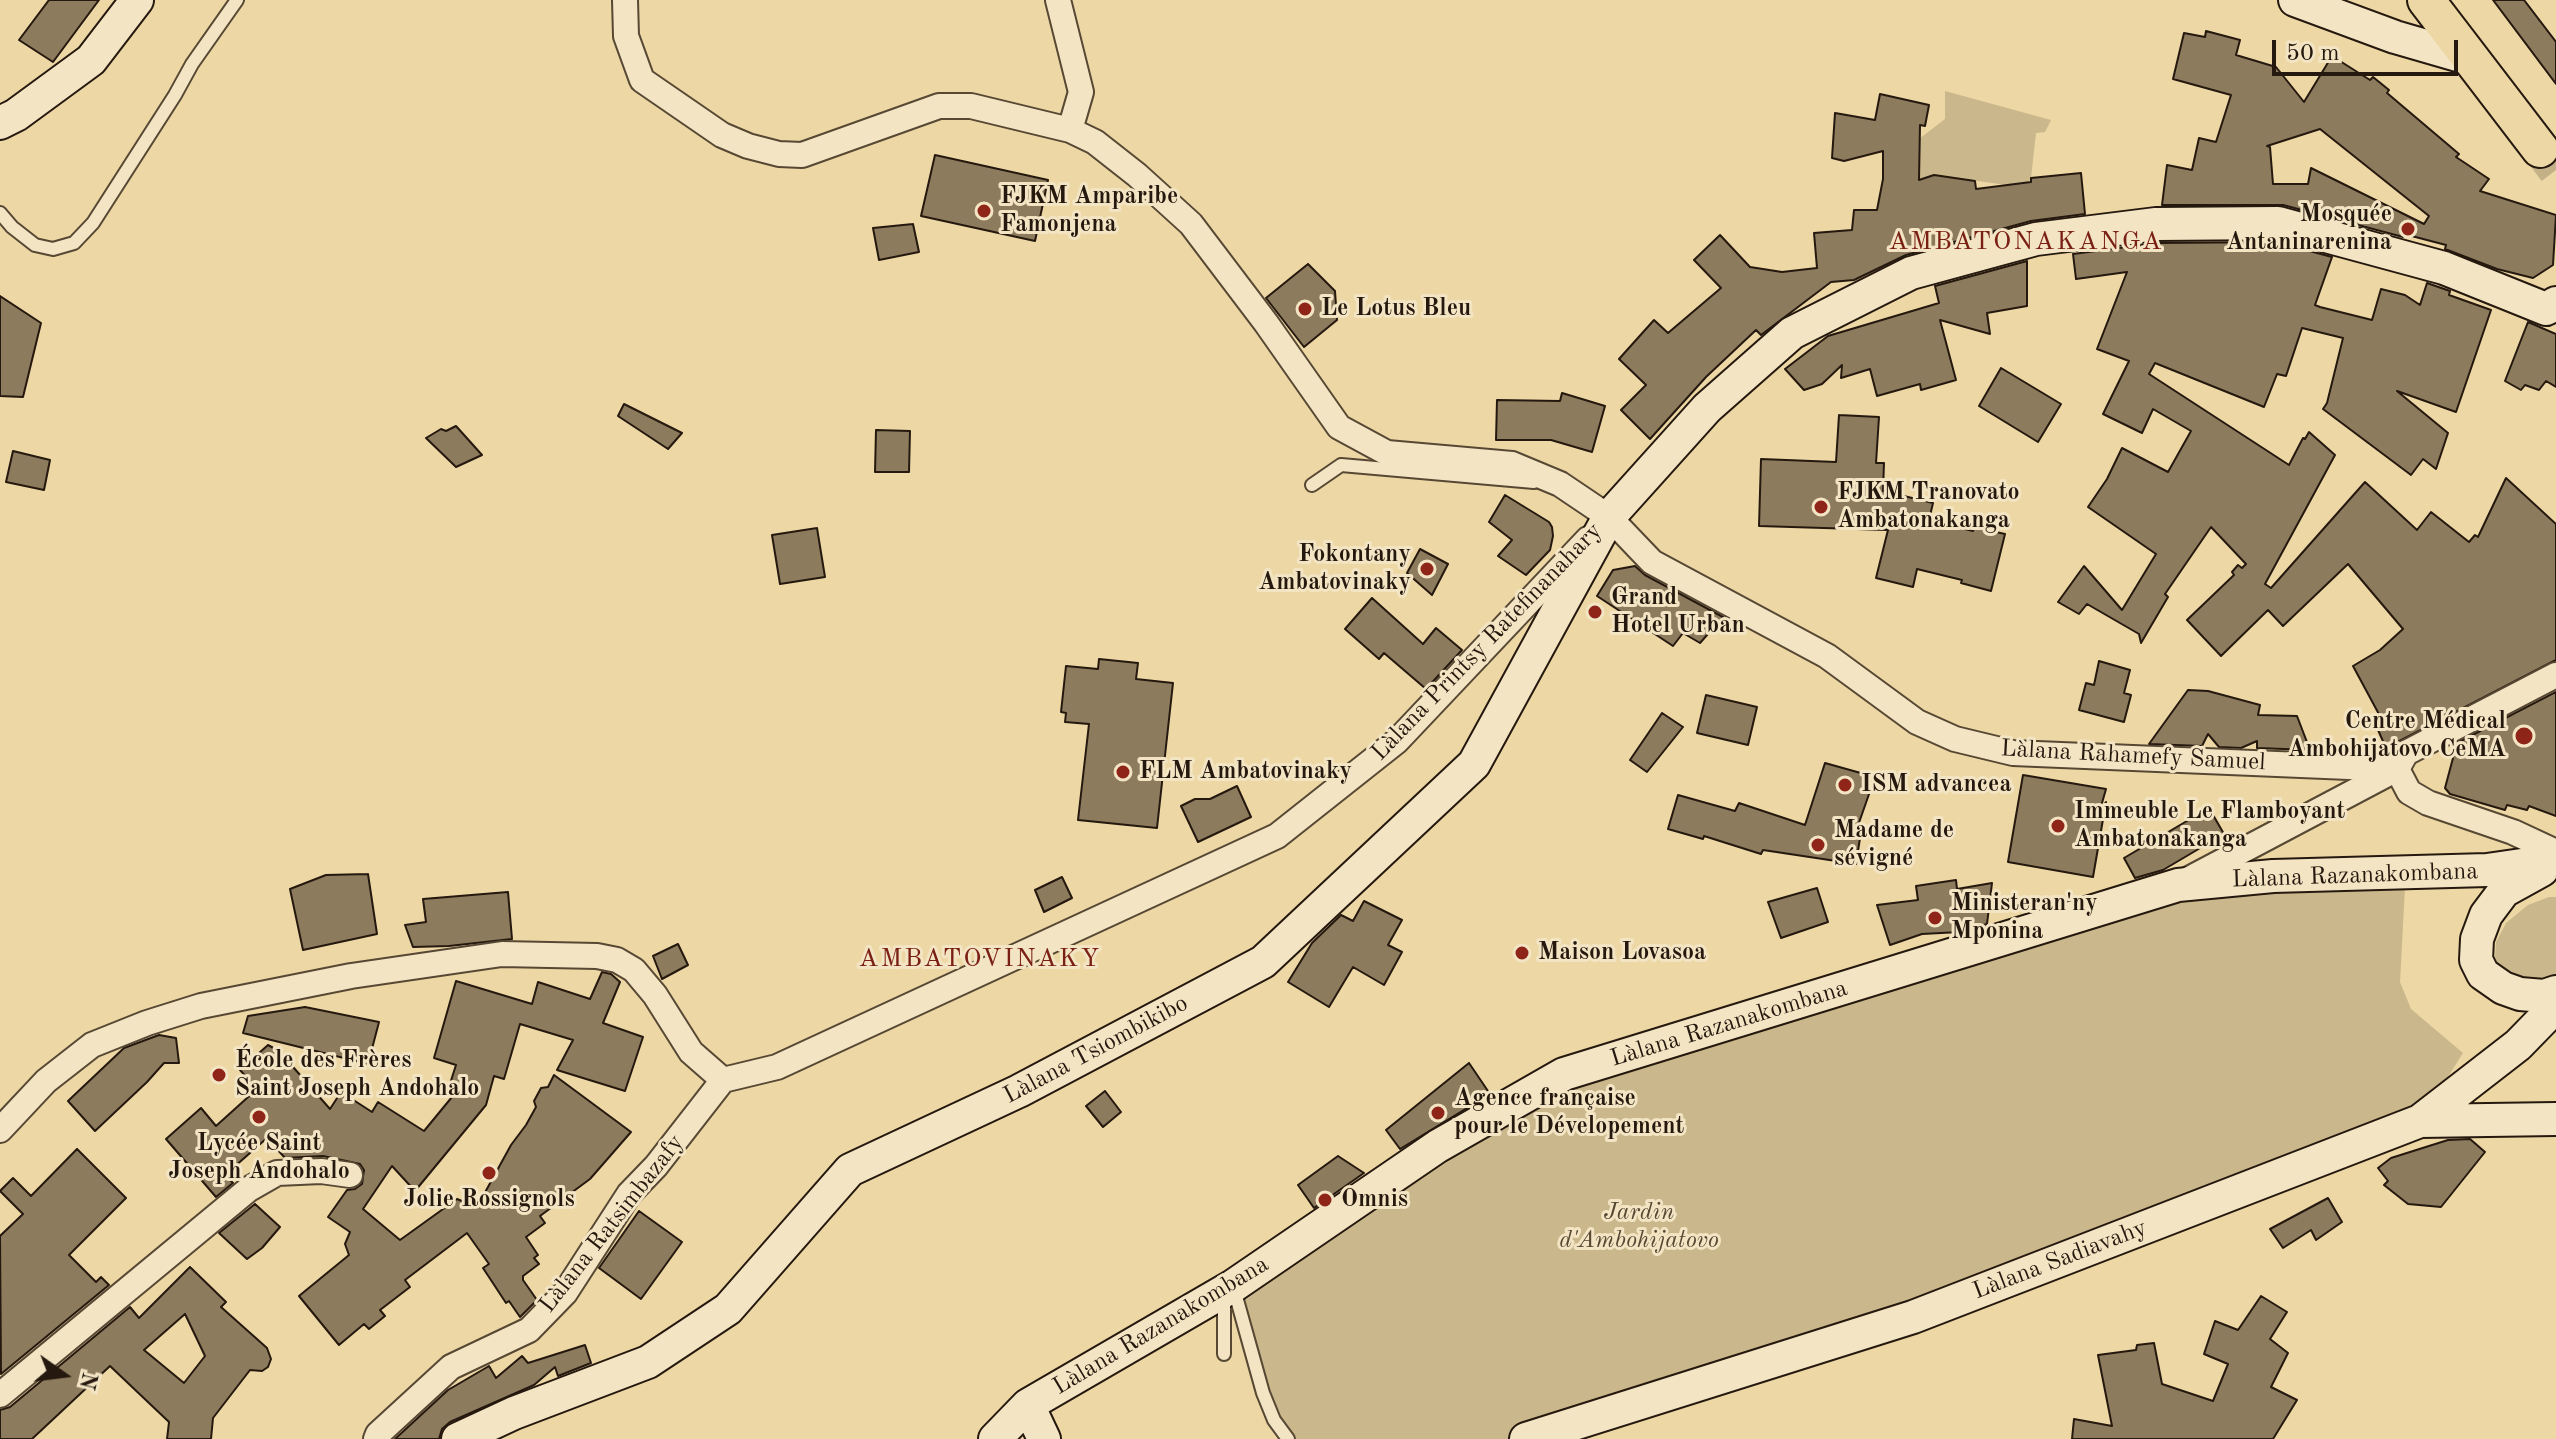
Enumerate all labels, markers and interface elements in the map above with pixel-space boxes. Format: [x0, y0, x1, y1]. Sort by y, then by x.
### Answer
scale bar [2276, 24, 2462, 74]
text: 50 m [2286, 42, 2340, 66]
place label: FJKM Amparibe Famonjena [1000, 183, 1178, 239]
place label: Mosquée Antaninarenina [2226, 201, 2392, 257]
marker: FJKM Amparibe Famonjena [975, 202, 993, 220]
marker: Mosquée Antaninarenina [2399, 220, 2417, 238]
district label: AMBATONAKANGA [1888, 226, 2164, 258]
place label: Le Lotus Bleu [1321, 295, 1471, 323]
marker: Le Lotus Bleu [1296, 300, 1314, 318]
place label: FJKM Tranovato Ambatonakanga [1837, 479, 2020, 535]
marker: FJKM Tranovato Ambatonakanga [1812, 498, 1830, 516]
street label: Làlana Printsy Ratefinanahary [1366, 517, 1608, 767]
place label: Fokontany Ambatovinaky [1258, 541, 1411, 597]
marker: Fokontany Ambatovinaky [1418, 560, 1436, 578]
place label: Grand Hotel Urban [1611, 584, 1745, 640]
marker: Grand Hotel Urban [1586, 603, 1604, 621]
place label: Centre Médical Ambohijatovo CeMA [2287, 708, 2506, 764]
marker: Centre Médical Ambohijatovo CeMA [2513, 725, 2535, 747]
street label: Làlana Rahamefy Samuel [2000, 735, 2266, 777]
place label: FLM Ambatovinaky [1139, 758, 1352, 786]
marker: FLM Ambatovinaky [1114, 763, 1132, 781]
place label: ISM advancea [1861, 771, 2012, 799]
marker: ISM advancea [1836, 776, 1854, 794]
place label: Immeuble Le Flamboyant Ambatonakanga [2074, 798, 2345, 854]
place label: Madame de sévigné [1834, 817, 1954, 873]
marker: Immeuble Le Flamboyant Ambatonakanga [2049, 817, 2067, 835]
marker: Madame de sévigné [1809, 836, 1827, 854]
street label: Làlana Razanakombana [2231, 857, 2479, 895]
place label: Ministeran'ny Mponina [1951, 890, 2098, 946]
marker: Ministeran'ny Mponina [1926, 909, 1944, 927]
place label: Maison Lovasoa [1538, 939, 1706, 967]
district label: AMBATOVINAKY [859, 943, 1101, 975]
marker: Maison Lovasoa [1513, 944, 1531, 962]
street label: Làlana Razanakombana [1607, 974, 1851, 1074]
street label: Làlana Tsiombikibo [999, 989, 1193, 1111]
place label: École des Frères Saint Joseph Andohalo [235, 1047, 479, 1103]
marker: École des Frères Saint Joseph Andohalo [210, 1066, 228, 1084]
place label: Agence française pour le Dévelopement [1454, 1085, 1684, 1141]
marker: Agence française pour le Dévelopement [1429, 1104, 1447, 1122]
marker: Lycée Saint Joseph Andohalo [250, 1108, 268, 1126]
street label: Làlana Ratsimbazafy [533, 1129, 691, 1319]
place label: Lycée Saint Joseph Andohalo [168, 1130, 350, 1186]
marker: Jolie Rossignols [480, 1164, 498, 1182]
place label: Jolie Rossignols [403, 1186, 575, 1214]
place label: Omnis [1341, 1186, 1408, 1214]
marker: Omnis [1316, 1191, 1334, 1209]
park label: Jardin d'Ambohijatovo [1559, 1199, 1719, 1255]
street label: Làlana Sadiavahy [1969, 1214, 2151, 1306]
street label: Làlana Razanakombana [1048, 1250, 1274, 1402]
north arrow [24, 1335, 104, 1415]
text: N [75, 1370, 100, 1392]

